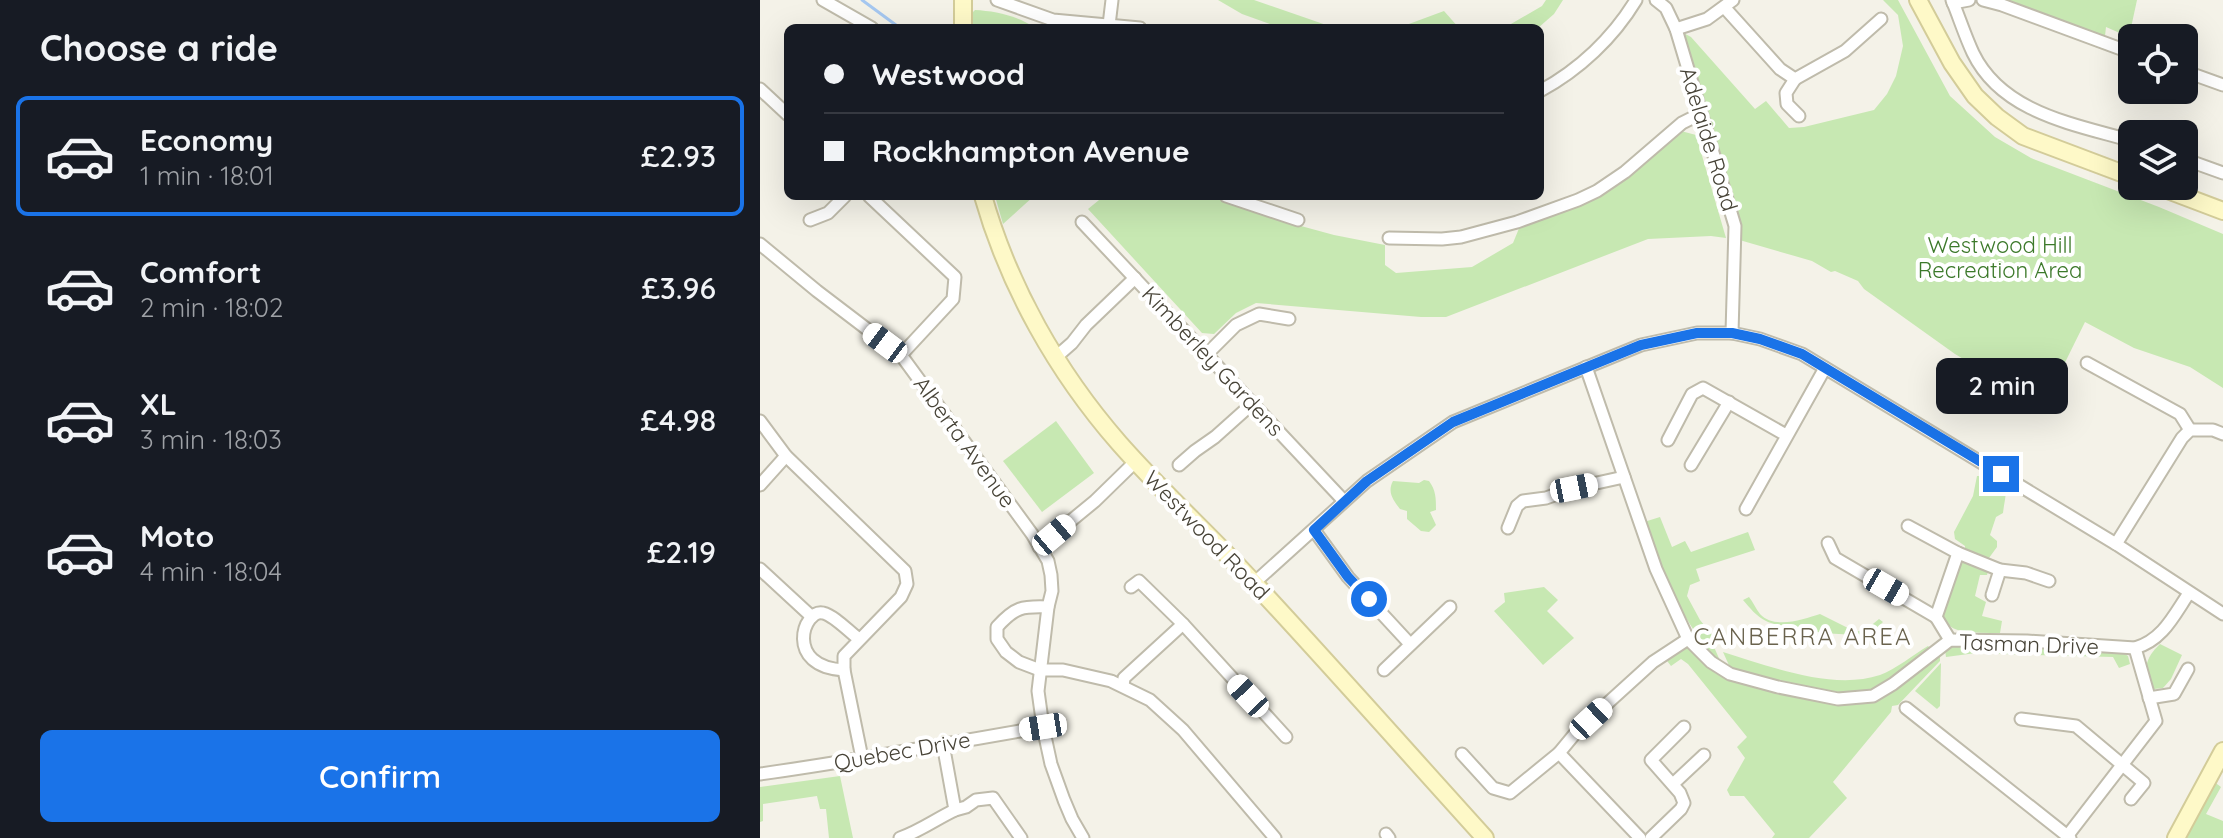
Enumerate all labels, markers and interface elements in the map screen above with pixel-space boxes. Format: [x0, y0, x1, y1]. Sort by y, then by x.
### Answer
map controls [2118, 24, 2198, 200]
button: locate [2118, 24, 2198, 104]
text: Choose a ride [40, 25, 278, 70]
text: Westwood [872, 55, 1025, 93]
street label: Adelaide Road [1674, 63, 1744, 215]
icon: car [44, 120, 116, 192]
button: layers [2118, 120, 2198, 200]
text: Economy [140, 121, 273, 159]
text: Rockhampton Avenue [872, 132, 1190, 170]
text: £2.93 [641, 137, 716, 175]
text: 1 min · 18:01 [140, 159, 274, 192]
park label: Westwood Hill Recreation Area [1918, 231, 2082, 284]
icon: car [44, 252, 116, 324]
text: Comfort [140, 253, 261, 291]
text: £3.96 [641, 269, 716, 307]
street label: Kimberley Gardens [1136, 280, 1290, 442]
text: 2 min · 18:02 [140, 291, 283, 324]
car [859, 319, 911, 367]
callout: 2 min [1935, 358, 2067, 414]
text: 2 min [1968, 369, 2036, 402]
street label: Alberta Avenue [908, 371, 1022, 513]
icon: car [44, 384, 116, 456]
text: XL [140, 385, 177, 423]
text: £4.98 [640, 401, 716, 439]
text: 3 min · 18:03 [140, 423, 282, 456]
route end [1983, 456, 2019, 492]
street label: Westwood Road [1138, 464, 1276, 606]
car [1548, 472, 1600, 504]
car [1028, 510, 1080, 560]
icon: car [44, 516, 116, 588]
text: Moto [140, 517, 214, 555]
text: £2.19 [647, 533, 716, 571]
text: 4 min · 18:04 [140, 555, 282, 588]
car [1859, 565, 1913, 609]
route start [1351, 581, 1387, 617]
district label: CANBERRA AREA [1694, 621, 1912, 651]
street label: Tasman Drive [1959, 628, 2099, 660]
car [1223, 670, 1273, 722]
car [1565, 694, 1617, 744]
car [1017, 711, 1069, 743]
street label: Quebec Drive [832, 725, 972, 777]
button: Confirm [40, 730, 720, 822]

